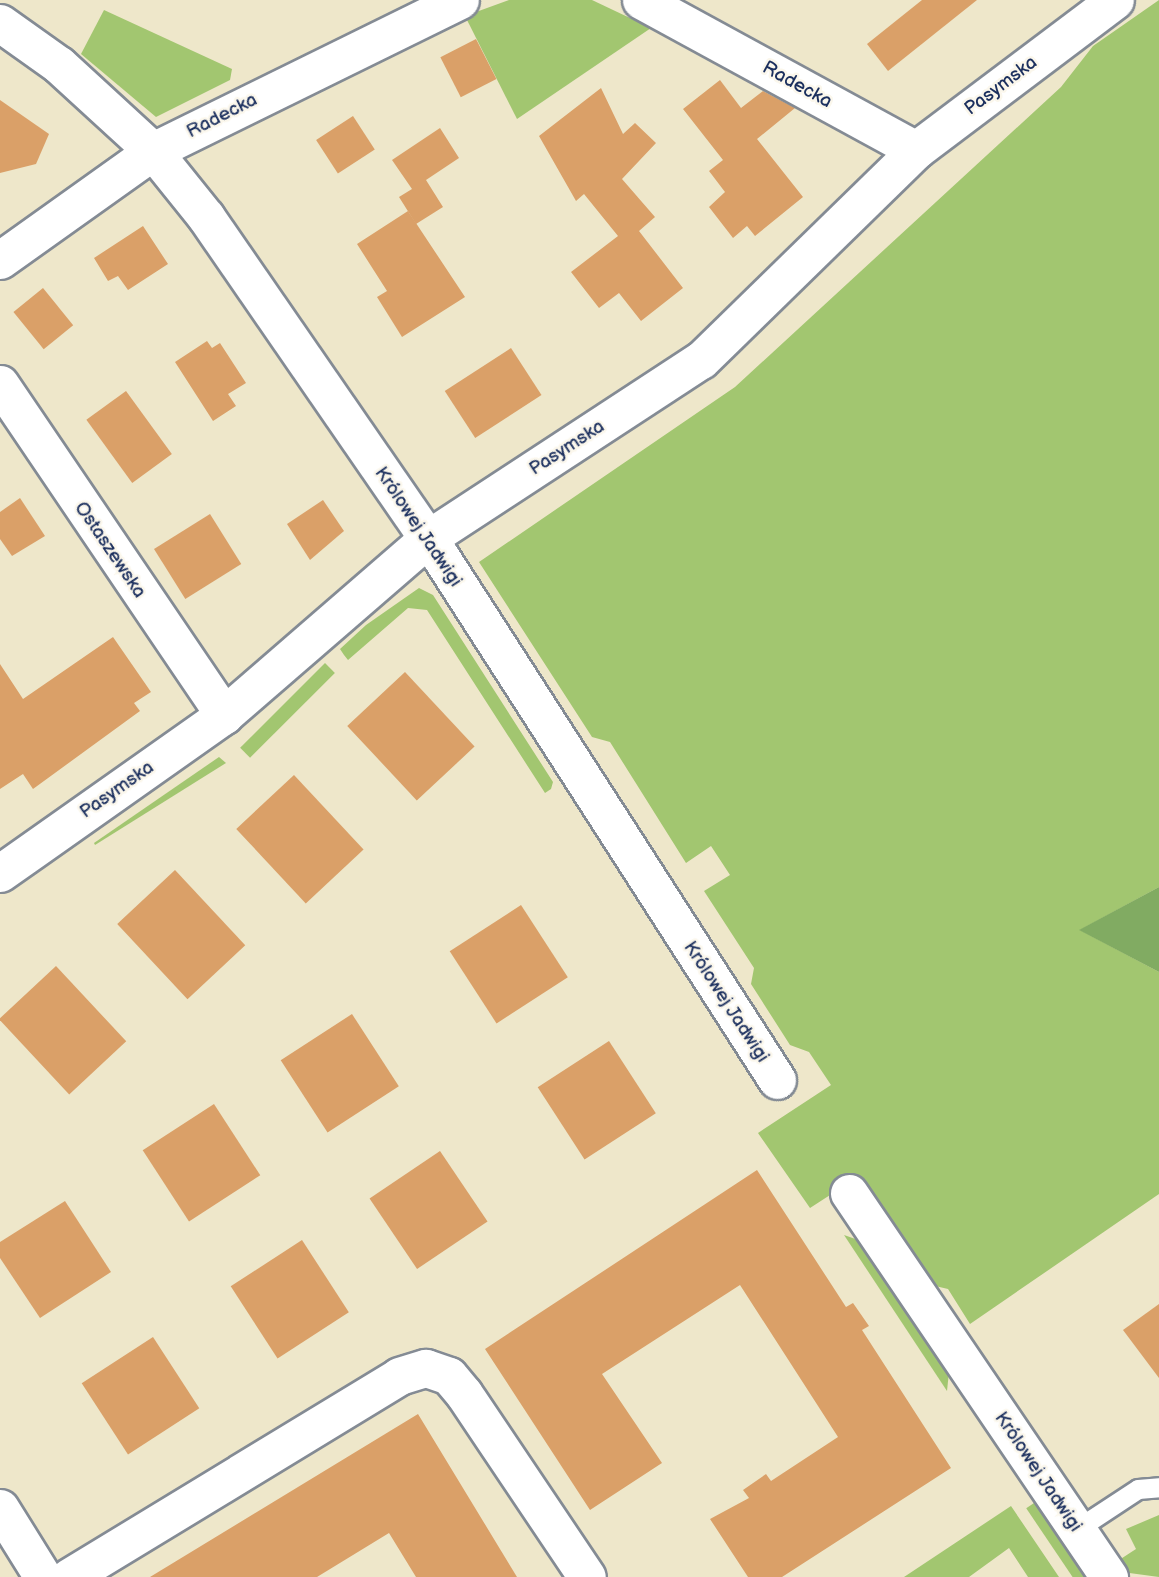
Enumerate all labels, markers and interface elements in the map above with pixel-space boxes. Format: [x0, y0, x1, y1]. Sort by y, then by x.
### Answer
street label: Pasymska [960, 51, 1042, 121]
street label: Radecka [758, 57, 836, 113]
street label: Radecka [183, 89, 261, 143]
street label: Pasymska [525, 415, 609, 481]
street label: Królowej Jadwigi [369, 462, 467, 592]
street label: Ostaszewska [69, 498, 151, 602]
street label: Pasymska [76, 756, 158, 824]
street label: Królowej Jadwigi [678, 937, 774, 1067]
street label: Królowej Jadwigi [989, 1407, 1087, 1537]

